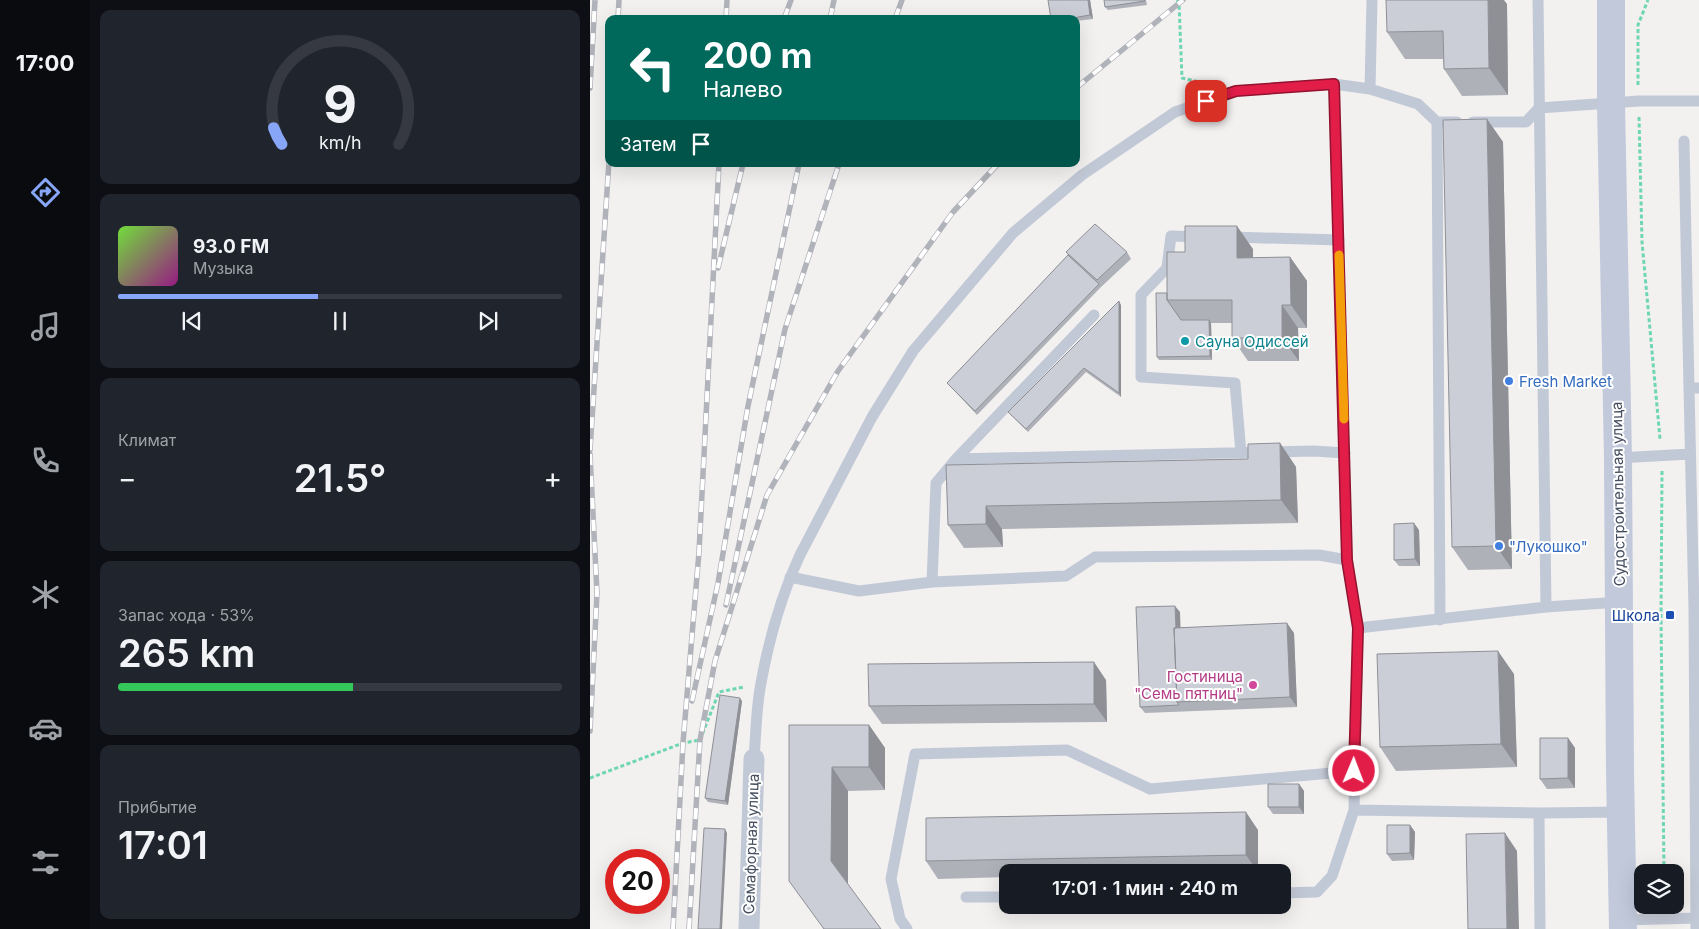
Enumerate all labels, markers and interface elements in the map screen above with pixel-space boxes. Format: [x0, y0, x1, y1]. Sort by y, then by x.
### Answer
text: 200 m [703, 34, 812, 76]
icon: left [620, 35, 685, 100]
text: 17:00 [16, 50, 74, 76]
text: 9 [323, 73, 357, 136]
text: Налево [703, 76, 783, 102]
pin [1185, 80, 1227, 122]
icon: arrive [1192, 87, 1220, 115]
icon: arrive [687, 130, 715, 158]
text: km/h [319, 132, 361, 153]
text: Затем [620, 133, 677, 156]
icon: directions [28, 175, 63, 210]
text: 93.0 FM [193, 235, 269, 258]
text: Музыка [193, 258, 254, 278]
icon: previous [178, 307, 206, 335]
icon: pause [326, 307, 354, 335]
icon: next [474, 307, 502, 335]
icon: music [28, 309, 63, 344]
place label: Сауна Одиссей [1195, 332, 1309, 351]
marker: Сауна Одиссей [1179, 335, 1191, 347]
place label: Fresh Market [1519, 372, 1612, 391]
marker: Fresh Market [1503, 375, 1515, 387]
street label: Судостроительная улица [1607, 401, 1629, 587]
text: Климат [118, 430, 176, 450]
icon: phone [28, 443, 63, 478]
text: 21.5° [294, 455, 386, 501]
text: − [118, 461, 137, 495]
text: + [543, 461, 562, 495]
place label: "Лукошко" [1509, 537, 1588, 556]
marker: "Лукошко" [1493, 540, 1505, 552]
icon: climate [28, 577, 63, 612]
text: Запас хода · 53% [118, 605, 255, 625]
place label: Школа [1612, 606, 1660, 625]
marker: Школа [1664, 609, 1676, 621]
text: 265 km [118, 630, 255, 676]
place label: Гостиница "Семь пятниц" [1134, 667, 1243, 703]
marker: Гостиница "Семь пятниц" [1247, 679, 1259, 691]
icon: car [28, 711, 63, 746]
position arrow [1327, 744, 1379, 796]
street label: Семафорная улица [739, 773, 763, 915]
text: Прибытие [118, 797, 197, 817]
text: 17:01 [118, 822, 208, 868]
icon: filters [28, 845, 63, 880]
speed limit sign: 20 [605, 849, 670, 914]
map controls [1634, 864, 1684, 914]
button: layers [1634, 864, 1684, 914]
text: 17:01 · 1 мин · 240 m [1052, 877, 1238, 900]

